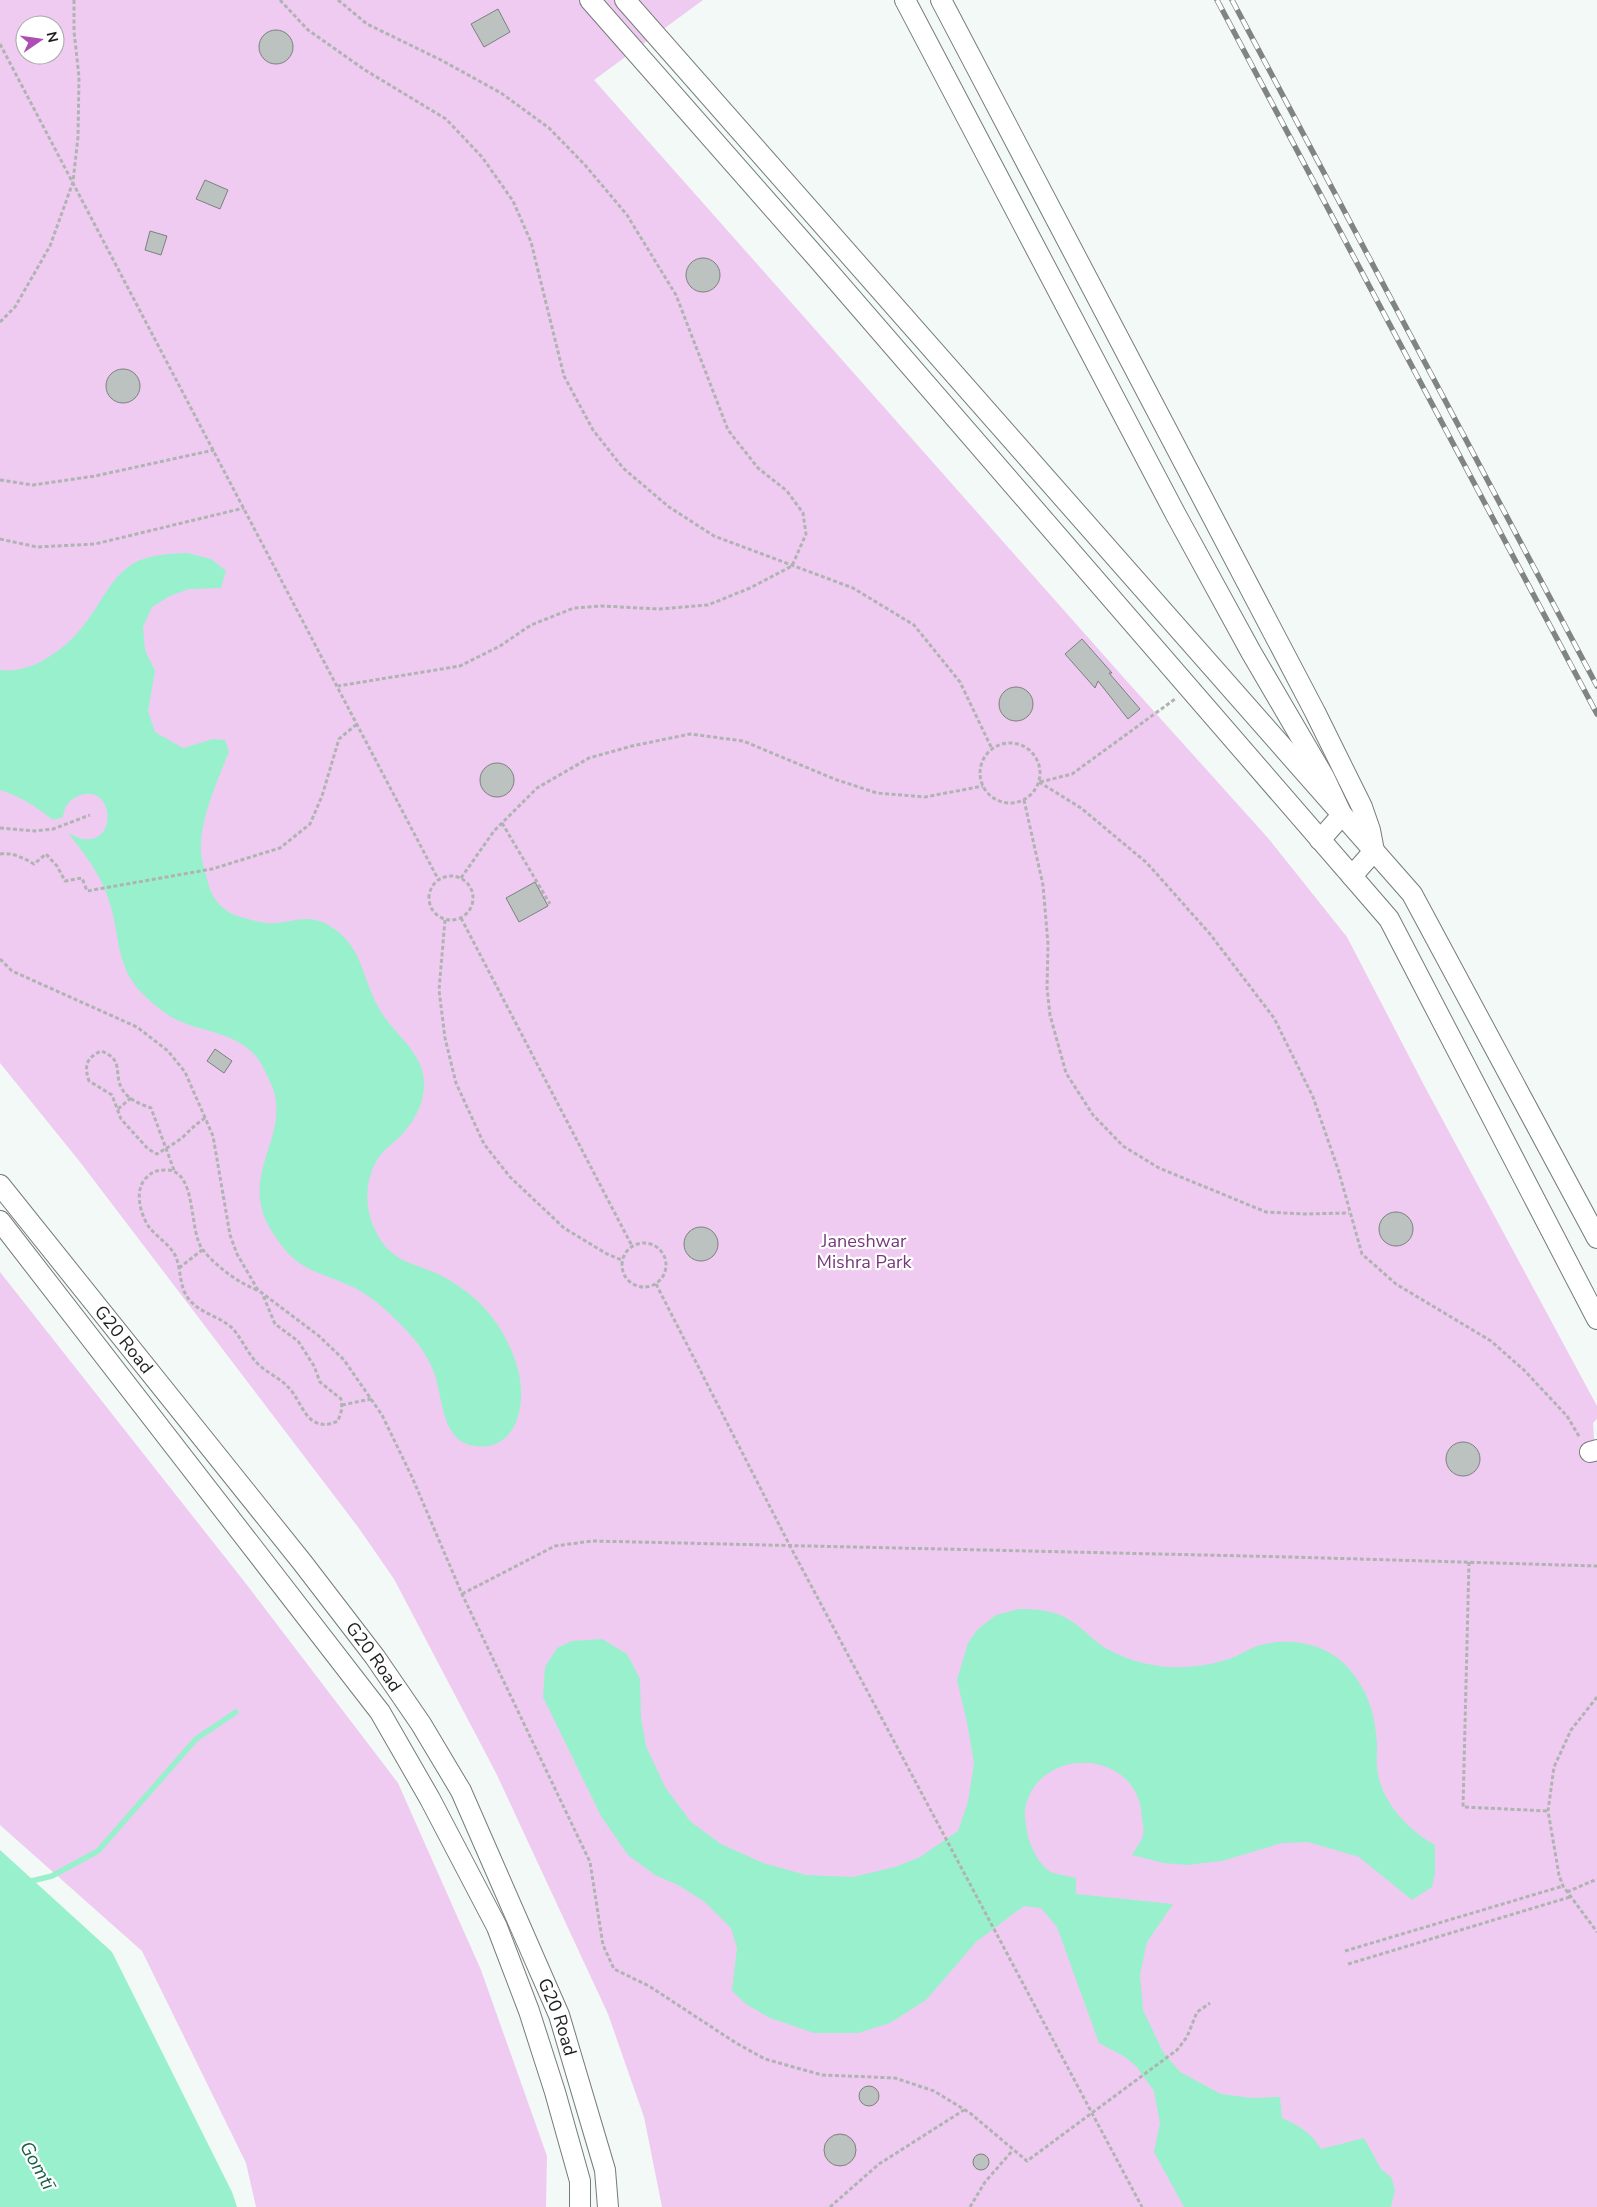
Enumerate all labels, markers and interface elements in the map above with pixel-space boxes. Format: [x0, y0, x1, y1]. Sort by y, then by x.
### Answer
north arrow [15, 15, 65, 65]
text: N [42, 30, 63, 44]
park label: Janeshwar Mishra Park [817, 1229, 912, 1274]
street label: G20 Road [89, 1300, 159, 1379]
street label: G20 Road [340, 1617, 407, 1697]
street label: G20 Road [532, 1974, 582, 2059]
water label: Gomtī [13, 2137, 62, 2197]

